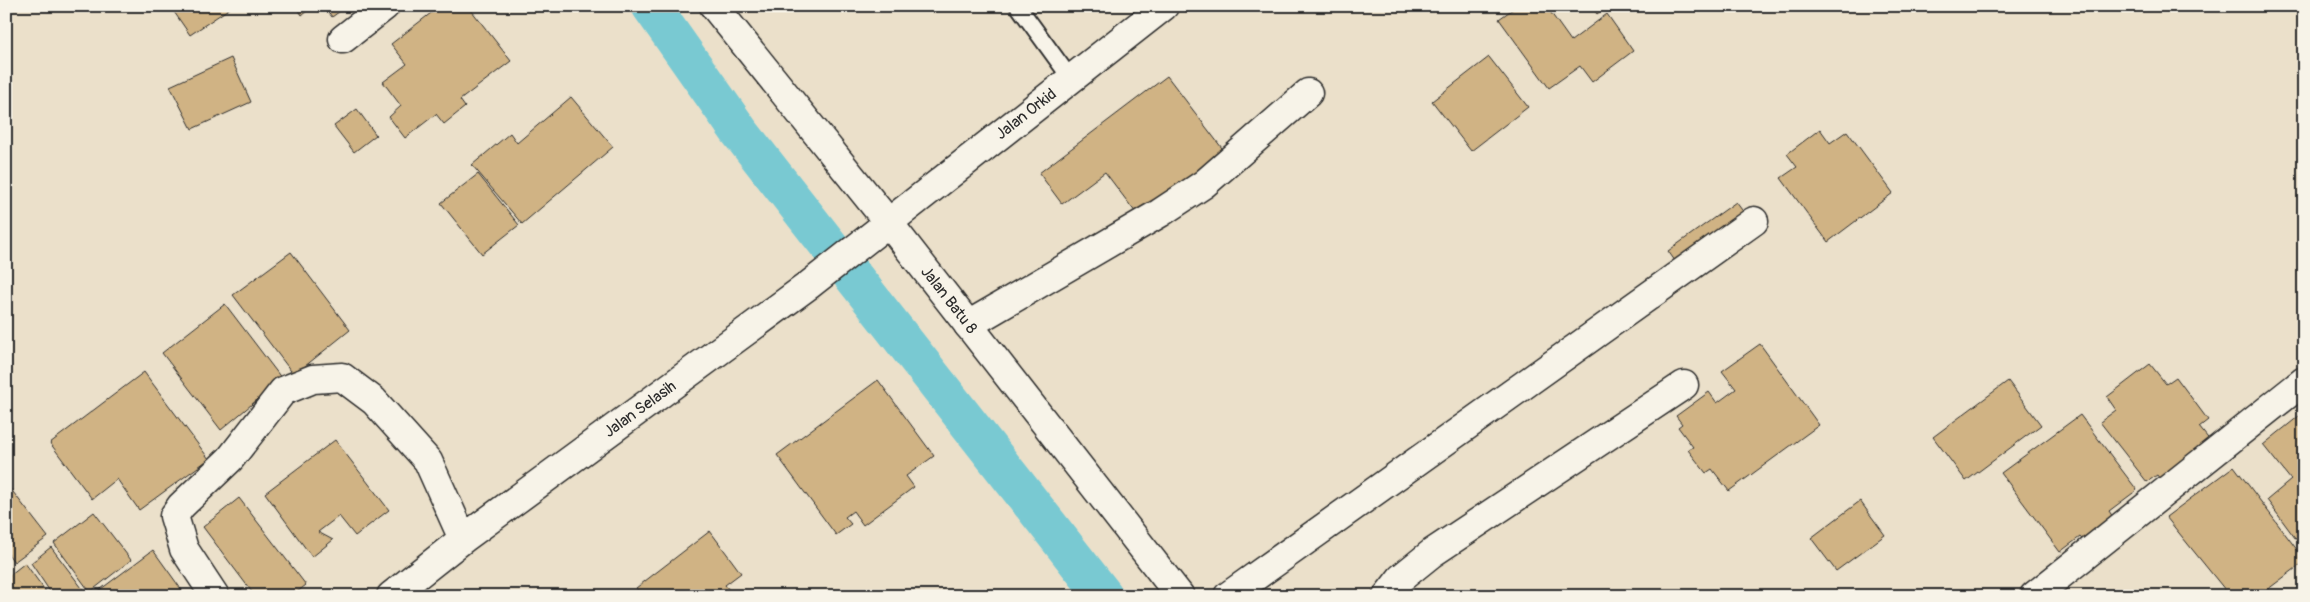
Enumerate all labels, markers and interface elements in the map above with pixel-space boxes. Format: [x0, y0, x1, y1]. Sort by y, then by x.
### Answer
street label: Jalan Orkid [992, 84, 1060, 144]
street label: Jalan Batu 8 [916, 262, 982, 338]
street label: Jalan Selasih [600, 376, 680, 442]

